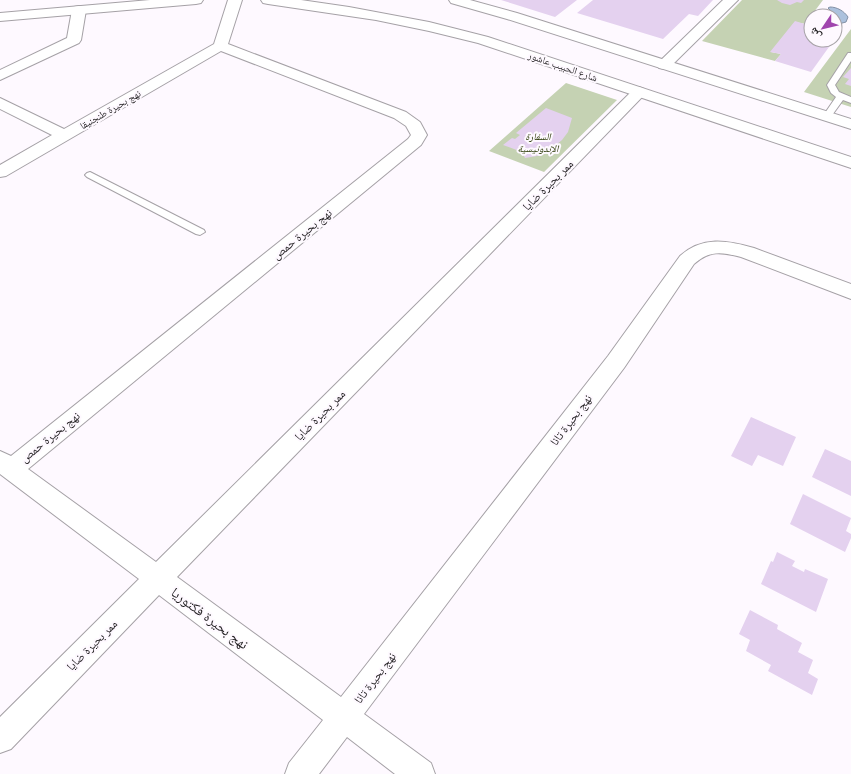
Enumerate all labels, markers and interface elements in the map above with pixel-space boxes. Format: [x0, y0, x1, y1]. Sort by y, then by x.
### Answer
north arrow [803, 8, 843, 48]
text: ش [806, 24, 825, 43]
street label: شارع الحبيب عاشور [526, 48, 600, 85]
street label: نهج بحيرة طنجنيقا [77, 87, 143, 132]
park label: السفارة الإندونيسية [518, 130, 560, 155]
street label: ممر بحيرة ضايا [519, 156, 577, 214]
street label: نهج بحيرة حمص [269, 205, 335, 263]
street label: ممر بحيرة ضايا [291, 386, 349, 444]
street label: نهج بحيرة تانا [546, 391, 595, 449]
street label: نهج بحيرة حمص [17, 408, 83, 466]
street label: نهج بحيرة فكتوريا [167, 583, 252, 654]
street label: ممر بحيرة ضايا [63, 616, 121, 674]
street label: نهج بحيرة تانا [350, 649, 399, 707]

